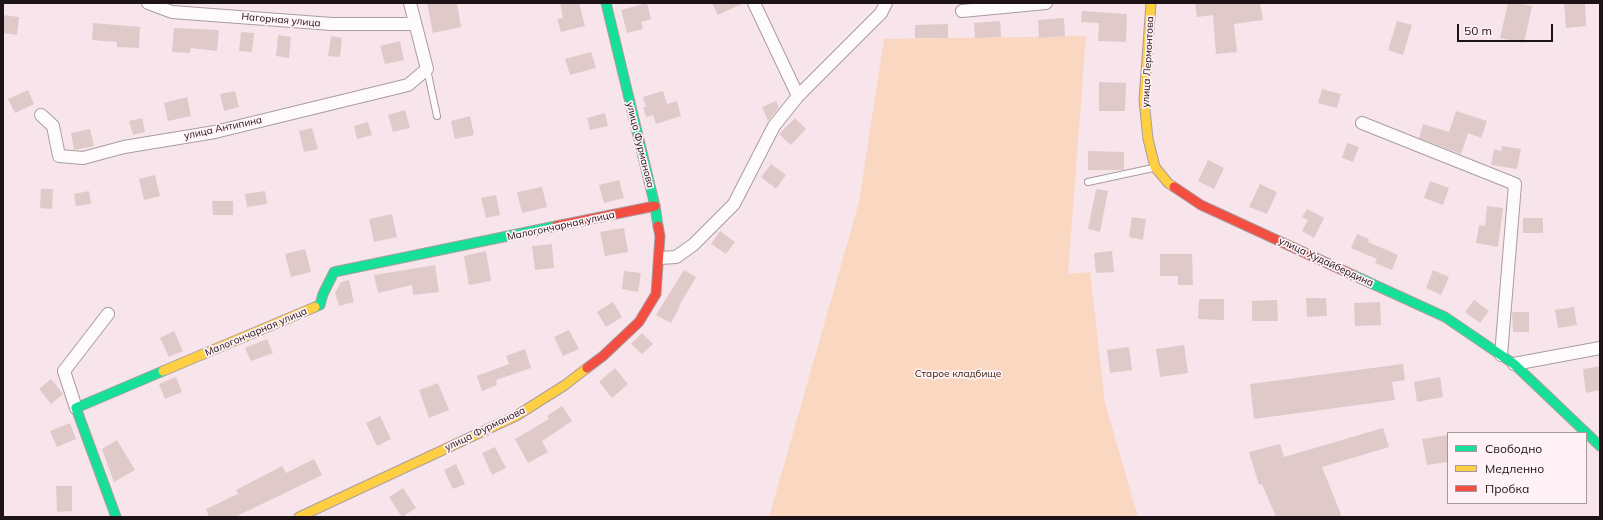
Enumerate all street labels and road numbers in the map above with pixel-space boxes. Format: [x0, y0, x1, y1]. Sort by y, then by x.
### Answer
street label: Нагорная улица [241, 11, 321, 29]
street label: улица Лермонтова [1140, 16, 1156, 108]
street label: улица Фурманова [624, 101, 656, 189]
street label: улица Антипина [183, 114, 263, 142]
street label: Малогончарная улица [506, 209, 616, 243]
street label: улица Худайбердина [1277, 235, 1375, 289]
street label: Малогончарная улица [203, 305, 309, 359]
street label: улица Фурманова [443, 404, 527, 454]

